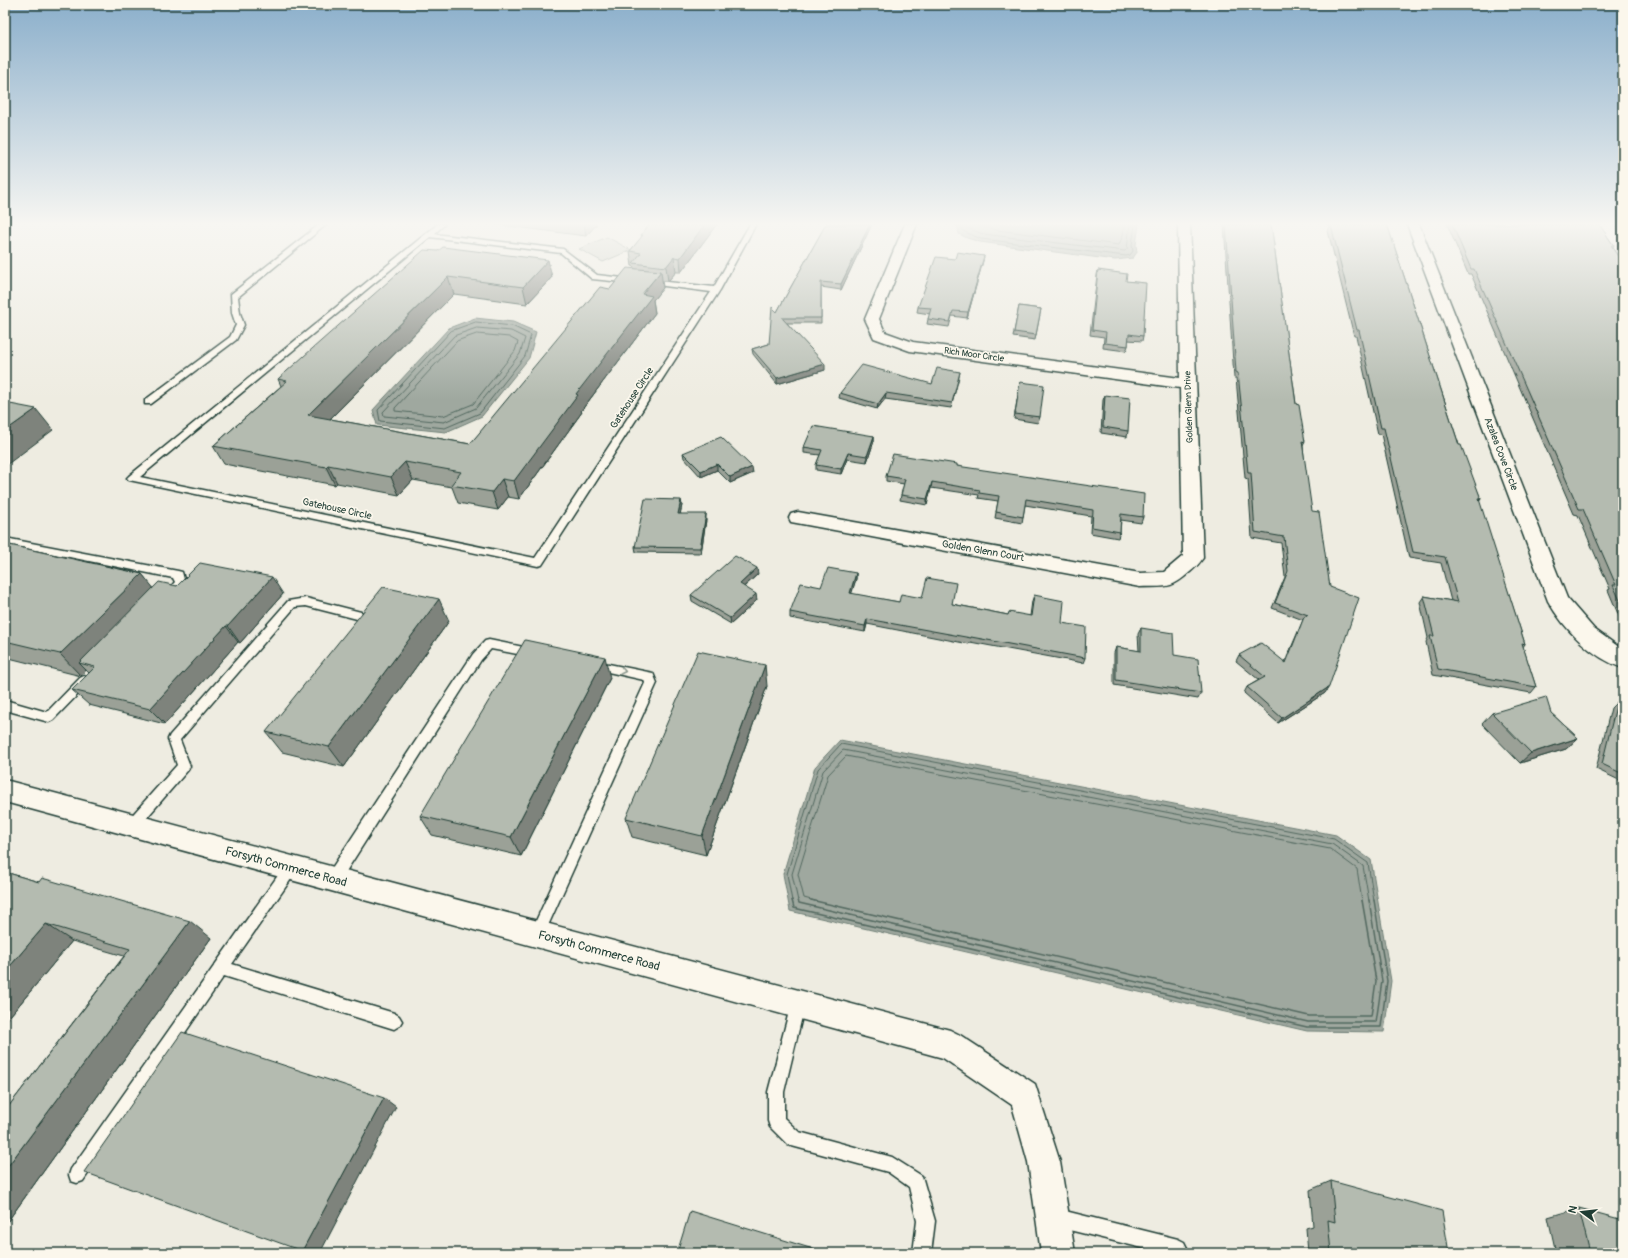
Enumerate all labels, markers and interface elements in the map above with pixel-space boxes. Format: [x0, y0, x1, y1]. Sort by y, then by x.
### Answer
street label: Rich Moor Circle [943, 345, 1005, 365]
street label: Gatehouse Circle [608, 365, 656, 431]
street label: Golden Glenn Drive [1182, 370, 1196, 443]
street label: Azalea Cove Circle [1482, 416, 1520, 492]
street label: Gatehouse Circle [301, 496, 373, 522]
street label: Golden Glenn Court [941, 538, 1026, 564]
one-way arrow [620, 666, 626, 675]
street label: Forsyth Commerce Road [223, 844, 349, 890]
street label: Forsyth Commerce Road [536, 928, 662, 974]
north arrow [1562, 1192, 1602, 1232]
text: N [1566, 1204, 1580, 1215]

